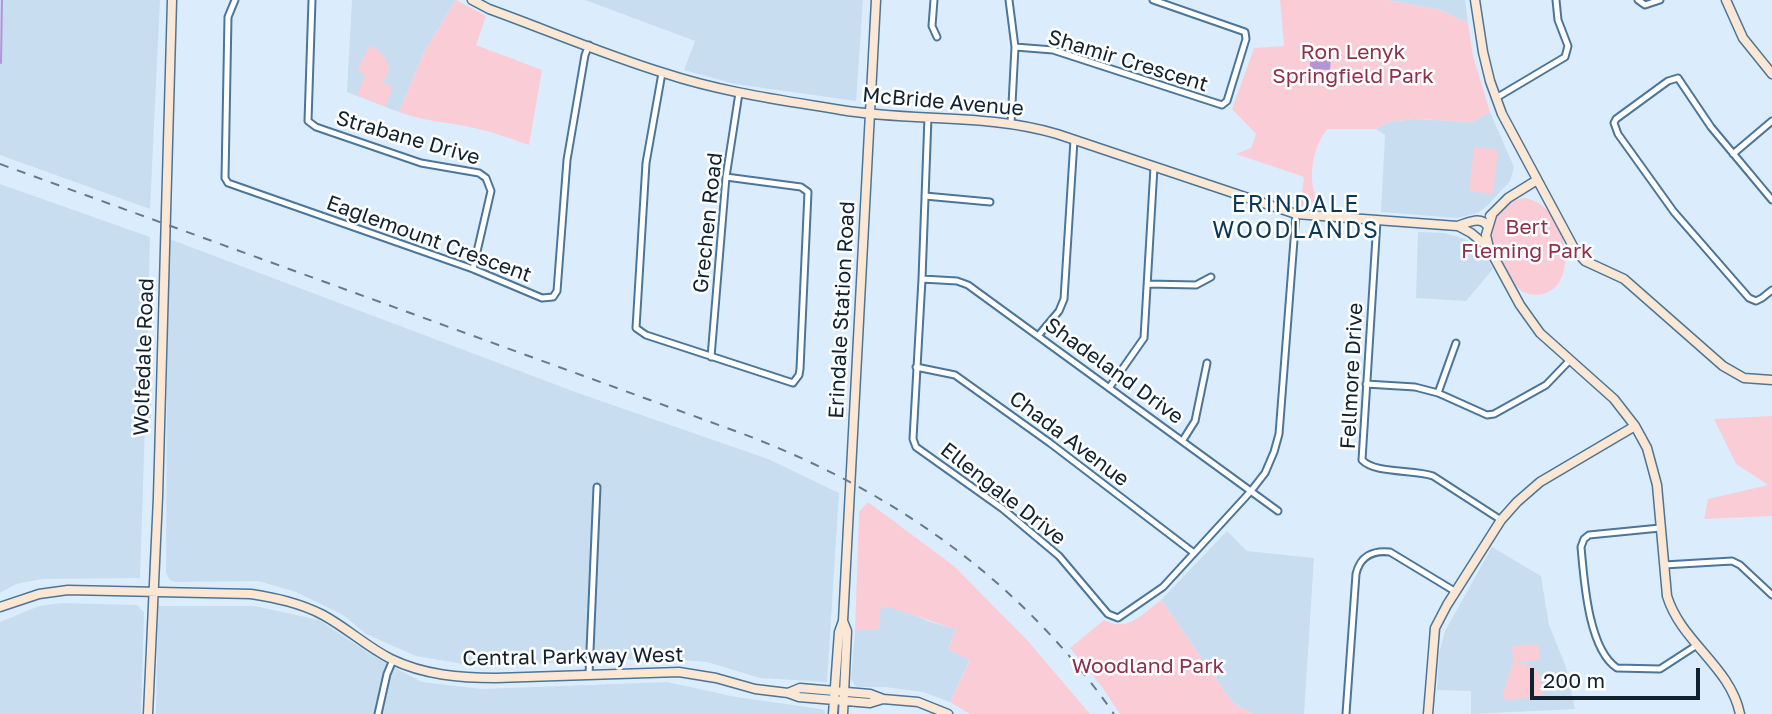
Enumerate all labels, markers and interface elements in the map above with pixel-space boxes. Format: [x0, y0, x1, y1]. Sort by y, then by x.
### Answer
street label: Shamir Crescent [1045, 25, 1211, 97]
park label: Ron Lenyk Springfield Park [1272, 39, 1434, 89]
street label: McBride Avenue [861, 82, 1025, 122]
street label: Strabane Drive [333, 105, 483, 171]
street label: Grechen Road [688, 152, 728, 294]
street label: Eaglemount Crescent [323, 190, 535, 288]
district label: ERINDALE WOODLANDS [1213, 191, 1379, 245]
street label: Erindale Station Road [824, 201, 860, 419]
park label: Bert Fleming Park [1461, 214, 1593, 264]
street label: Wolfedale Road [129, 278, 159, 436]
street label: Fellmore Drive [1336, 302, 1368, 450]
street label: Shadeland Drive [1040, 312, 1188, 430]
street label: Chada Avenue [1004, 386, 1134, 492]
street label: Ellengale Drive [935, 437, 1071, 551]
street label: Central Parkway West [462, 642, 684, 672]
park label: Woodland Park [1072, 653, 1224, 679]
scale bar [1534, 654, 1704, 698]
text: 200 m [1543, 667, 1605, 693]

